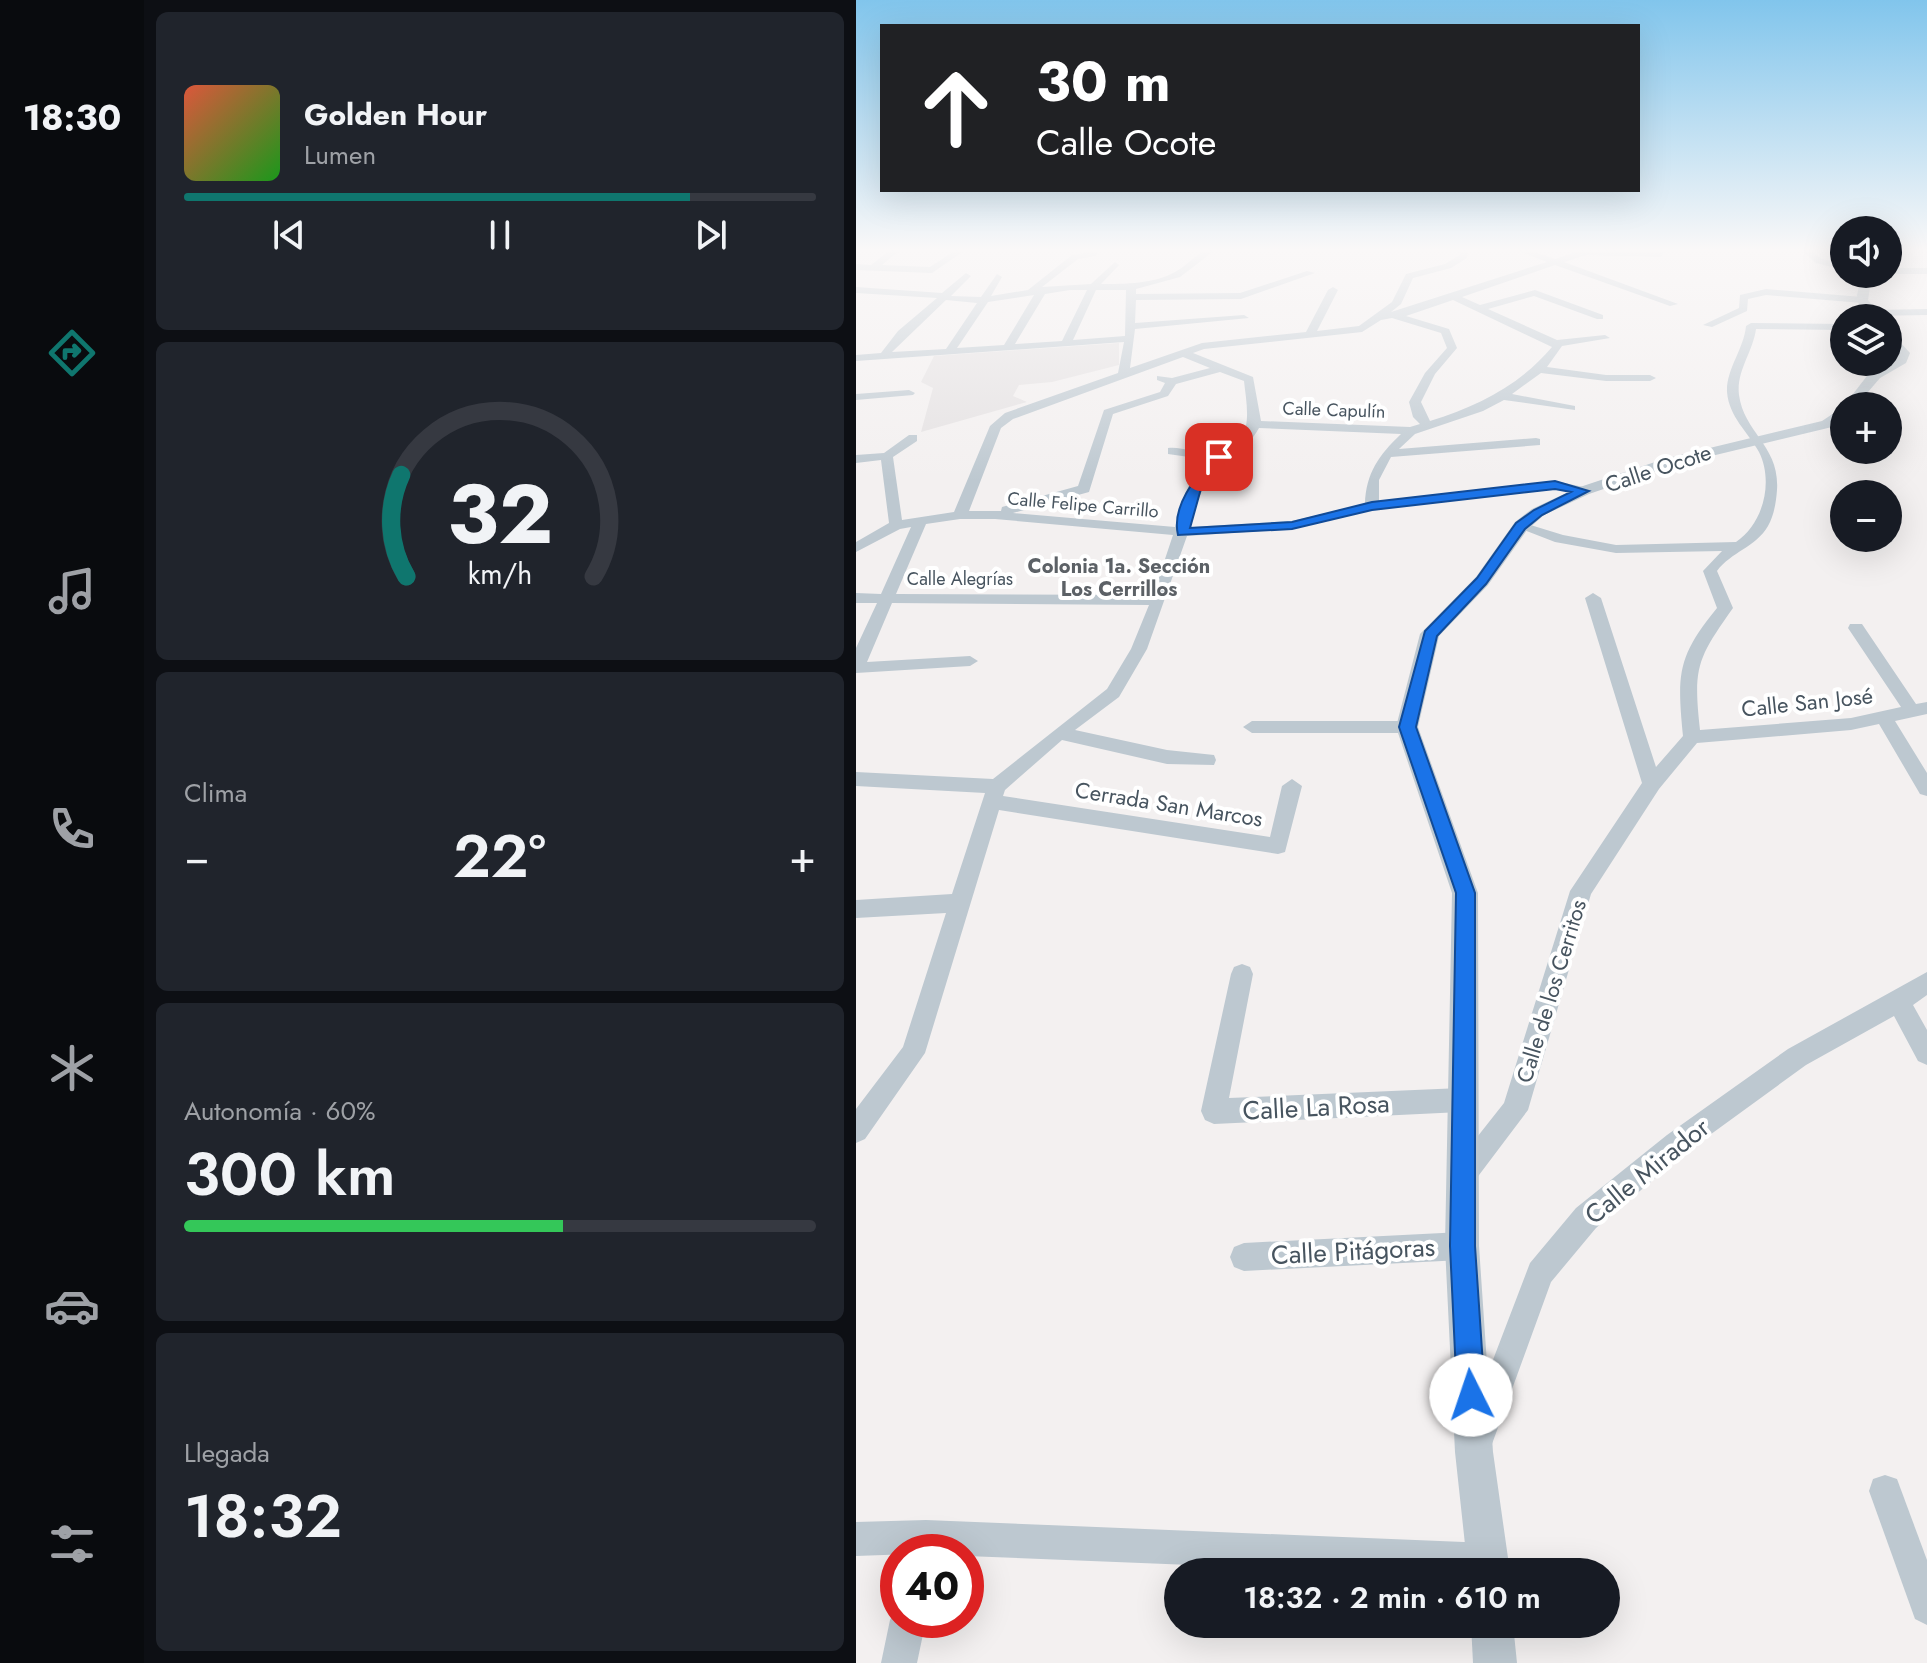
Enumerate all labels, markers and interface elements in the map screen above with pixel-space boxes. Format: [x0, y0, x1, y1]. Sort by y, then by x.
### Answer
text: 30 m [1036, 41, 1171, 122]
icon: ahead [904, 56, 1008, 160]
text: 18:30 [23, 91, 121, 143]
text: Golden Hour [304, 93, 487, 136]
text: Calle Ocote [1036, 116, 1216, 168]
text: Lumen [304, 136, 376, 174]
icon: previous [267, 213, 311, 257]
icon: pause [478, 213, 522, 257]
icon: next [689, 213, 733, 257]
map controls [1830, 216, 1902, 552]
button: sound [1830, 216, 1902, 288]
button: layers [1830, 304, 1902, 376]
icon: directions [44, 325, 100, 381]
button: + [1830, 392, 1902, 464]
street label: Calle Capulín [1282, 395, 1386, 425]
pin [1185, 423, 1253, 491]
icon: arrive [1197, 435, 1241, 479]
street label: Calle Ocote [1601, 436, 1715, 500]
text: 32 [447, 454, 553, 574]
button: − [1830, 480, 1902, 552]
street label: Calle Felipe Carrillo [1006, 485, 1160, 525]
district label: Colonia 1a. Sección Los Cerrillos [1028, 552, 1210, 604]
text: km/h [468, 553, 532, 595]
icon: music [44, 563, 100, 619]
street label: Calle Alegrías [907, 566, 1013, 592]
street label: Calle San José [1740, 679, 1874, 725]
street label: Cerrada San Marcos [1073, 773, 1265, 835]
text: Clima [184, 774, 247, 812]
icon: phone [44, 801, 100, 857]
text: 22° [453, 813, 546, 900]
text: − [184, 825, 210, 889]
text: + [789, 825, 816, 889]
street label: Calle de los Cerritos [1508, 895, 1594, 1087]
icon: climate [44, 1040, 100, 1096]
street label: Calle La Rosa [1241, 1084, 1391, 1130]
text: Autonomía · 60% [184, 1092, 376, 1130]
street label: Calle Mirador [1577, 1109, 1718, 1233]
text: 300 km [184, 1131, 396, 1218]
street label: Calle Pitágoras [1270, 1228, 1436, 1274]
icon: car [44, 1278, 100, 1334]
position arrow [1429, 1353, 1513, 1437]
text: Llegada [184, 1434, 270, 1472]
text: 18:32 [184, 1473, 342, 1560]
icon: filters [44, 1516, 100, 1572]
speed limit sign: 40 [880, 1534, 984, 1638]
text: 18:32 · 2 min · 610 m [1243, 1576, 1541, 1619]

